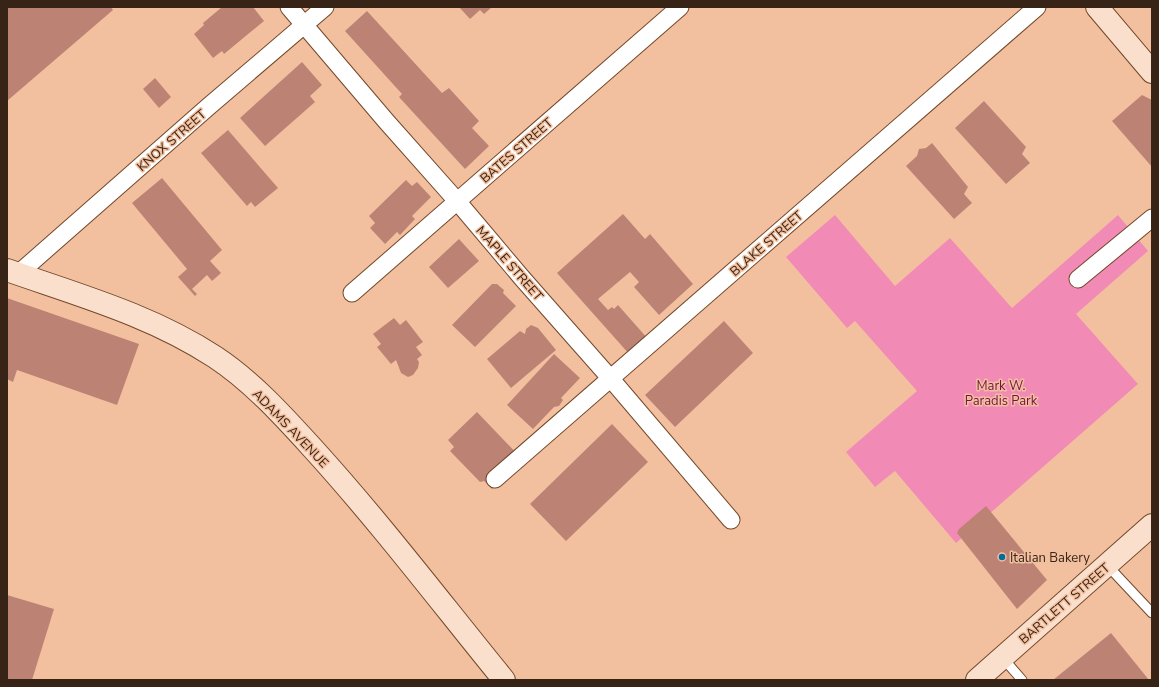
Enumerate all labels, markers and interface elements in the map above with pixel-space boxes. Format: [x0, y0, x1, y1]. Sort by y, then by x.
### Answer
street label: KNOX STREET [133, 106, 210, 176]
street label: BATES STREET [476, 114, 557, 187]
street label: BLAKE STREET [726, 207, 807, 280]
street label: MAPLE STREET [472, 222, 547, 305]
park label: Mark W. Paradis Park [965, 377, 1038, 410]
street label: ADAMS AVENUE [248, 385, 332, 472]
place label: Italian Bakery [1010, 549, 1090, 567]
marker: Italian Bakery [997, 552, 1007, 562]
street label: BARTLETT STREET [1015, 559, 1114, 648]

